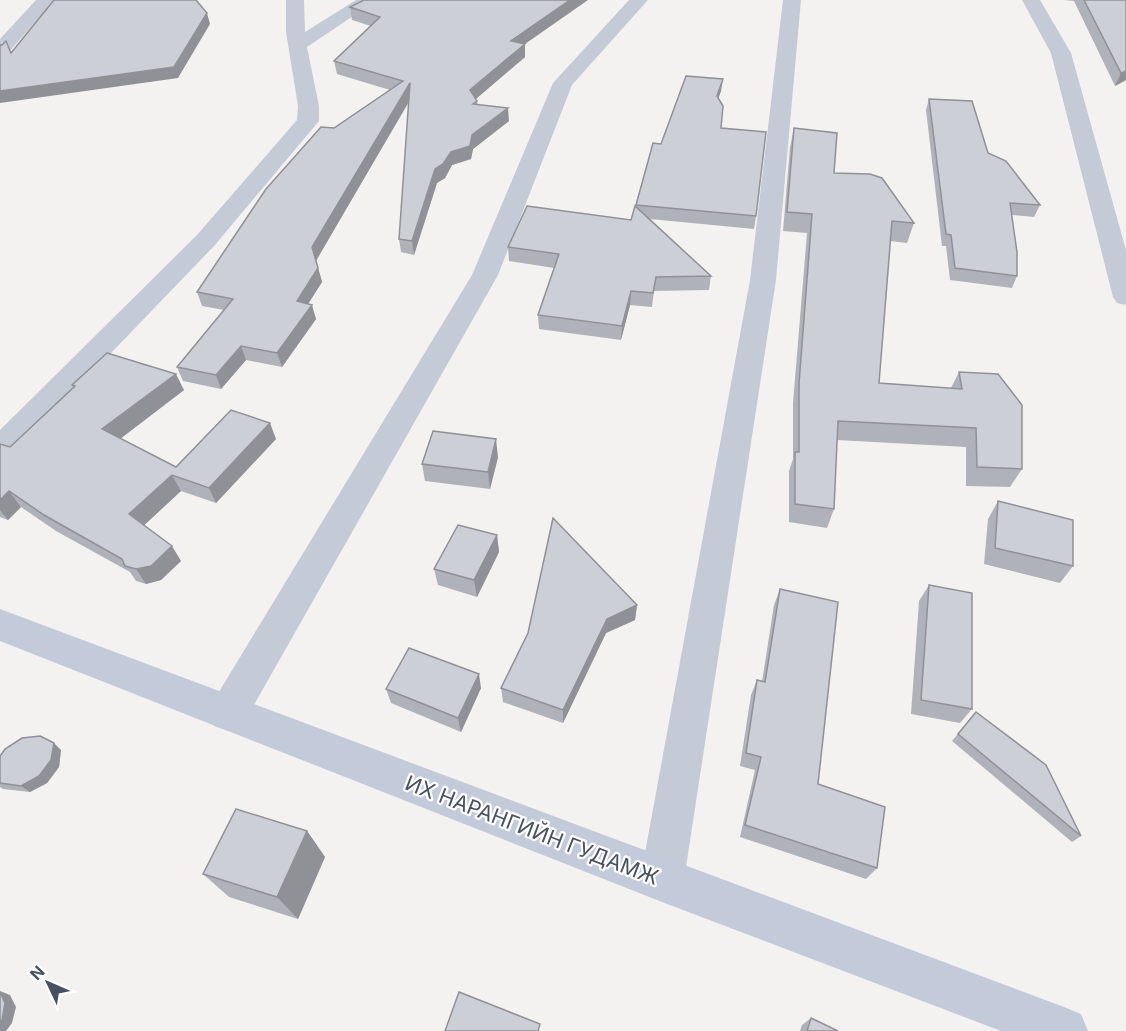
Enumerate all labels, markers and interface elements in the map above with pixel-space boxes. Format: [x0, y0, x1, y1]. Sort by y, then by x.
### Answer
street label: ИХ НАРАНГИЙН ГУДАМЖ [402, 769, 663, 890]
north arrow [18, 953, 78, 1013]
text: N [26, 961, 49, 984]

